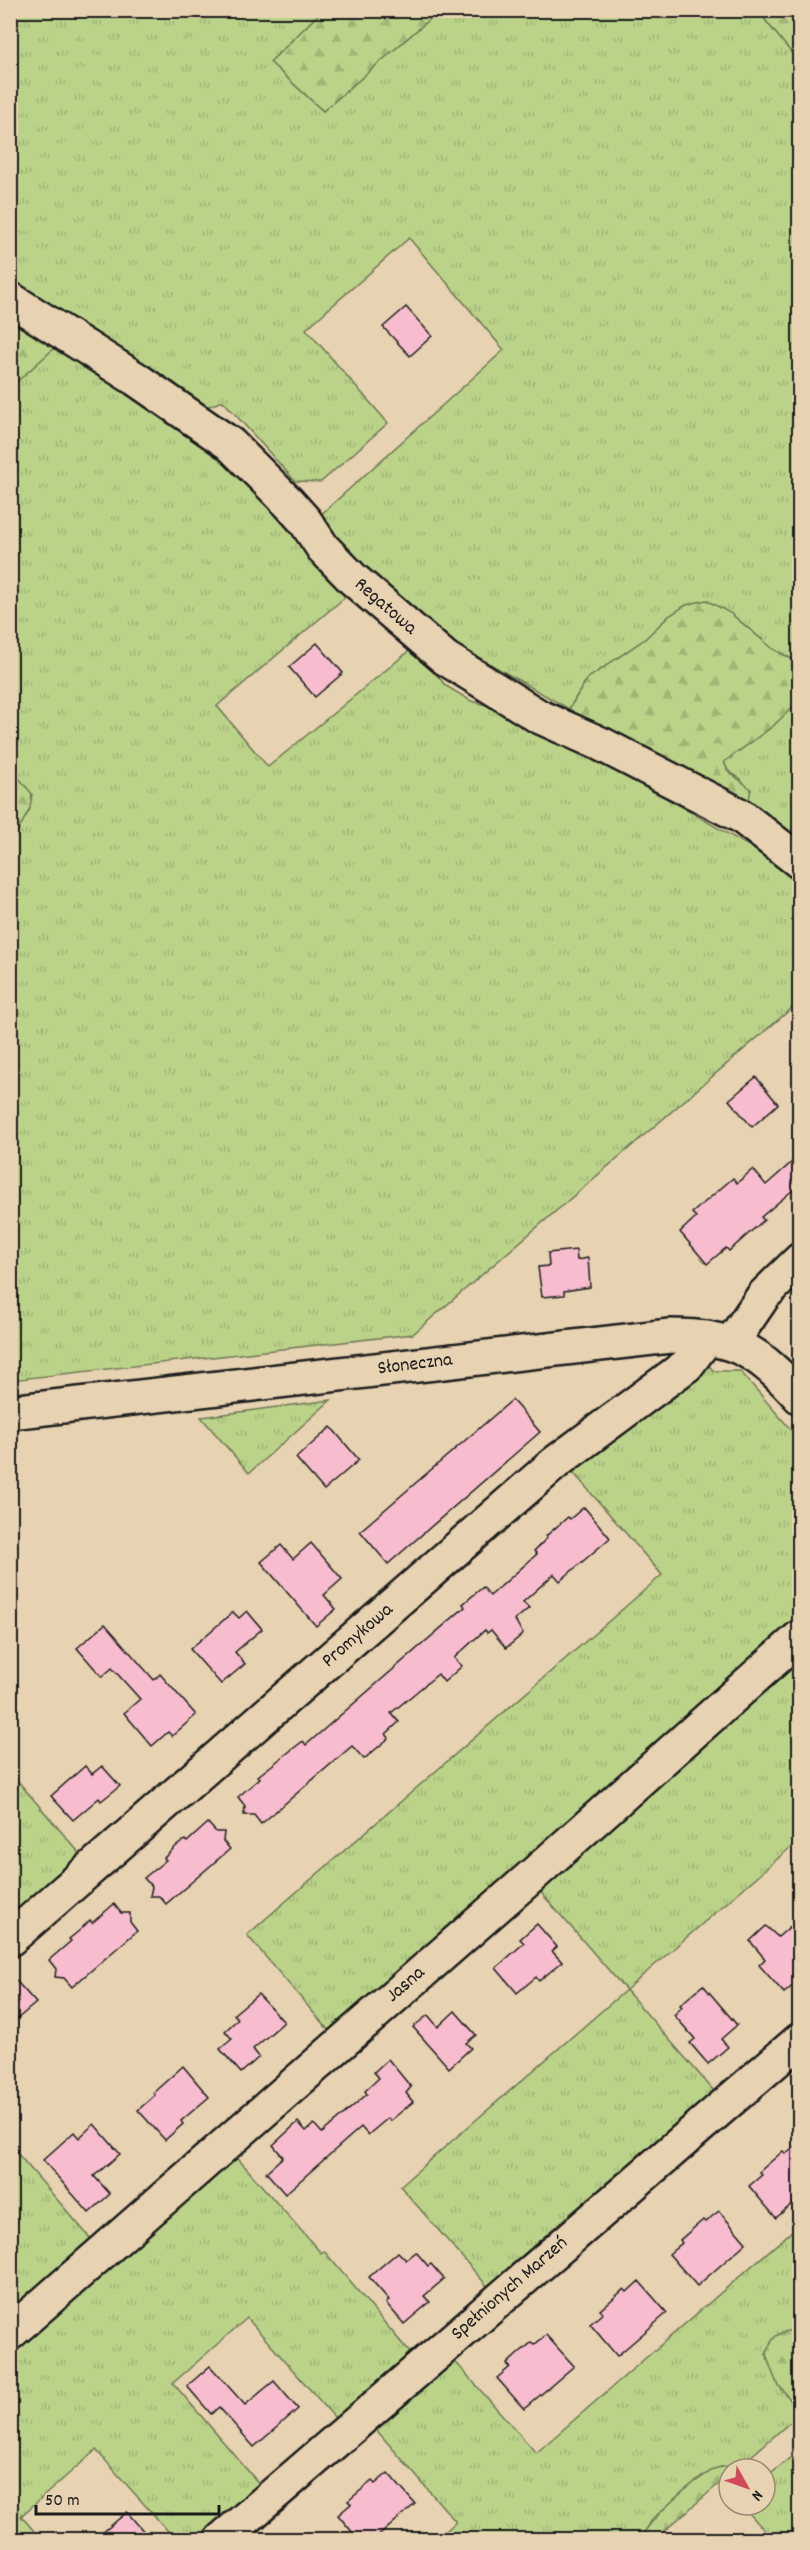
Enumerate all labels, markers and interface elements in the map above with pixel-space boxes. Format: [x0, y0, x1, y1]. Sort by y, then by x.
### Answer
street label: Regatowa [347, 572, 423, 643]
street label: Słoneczna [376, 1346, 455, 1383]
street label: Promykowa [316, 1597, 400, 1675]
street label: Jasna [380, 1960, 432, 2010]
street label: Spełnionych Marzeń [445, 2230, 575, 2348]
north arrow [717, 2457, 777, 2517]
scale bar [36, 2478, 219, 2516]
text: N [745, 2485, 768, 2506]
text: 50 m [45, 2489, 80, 2514]

